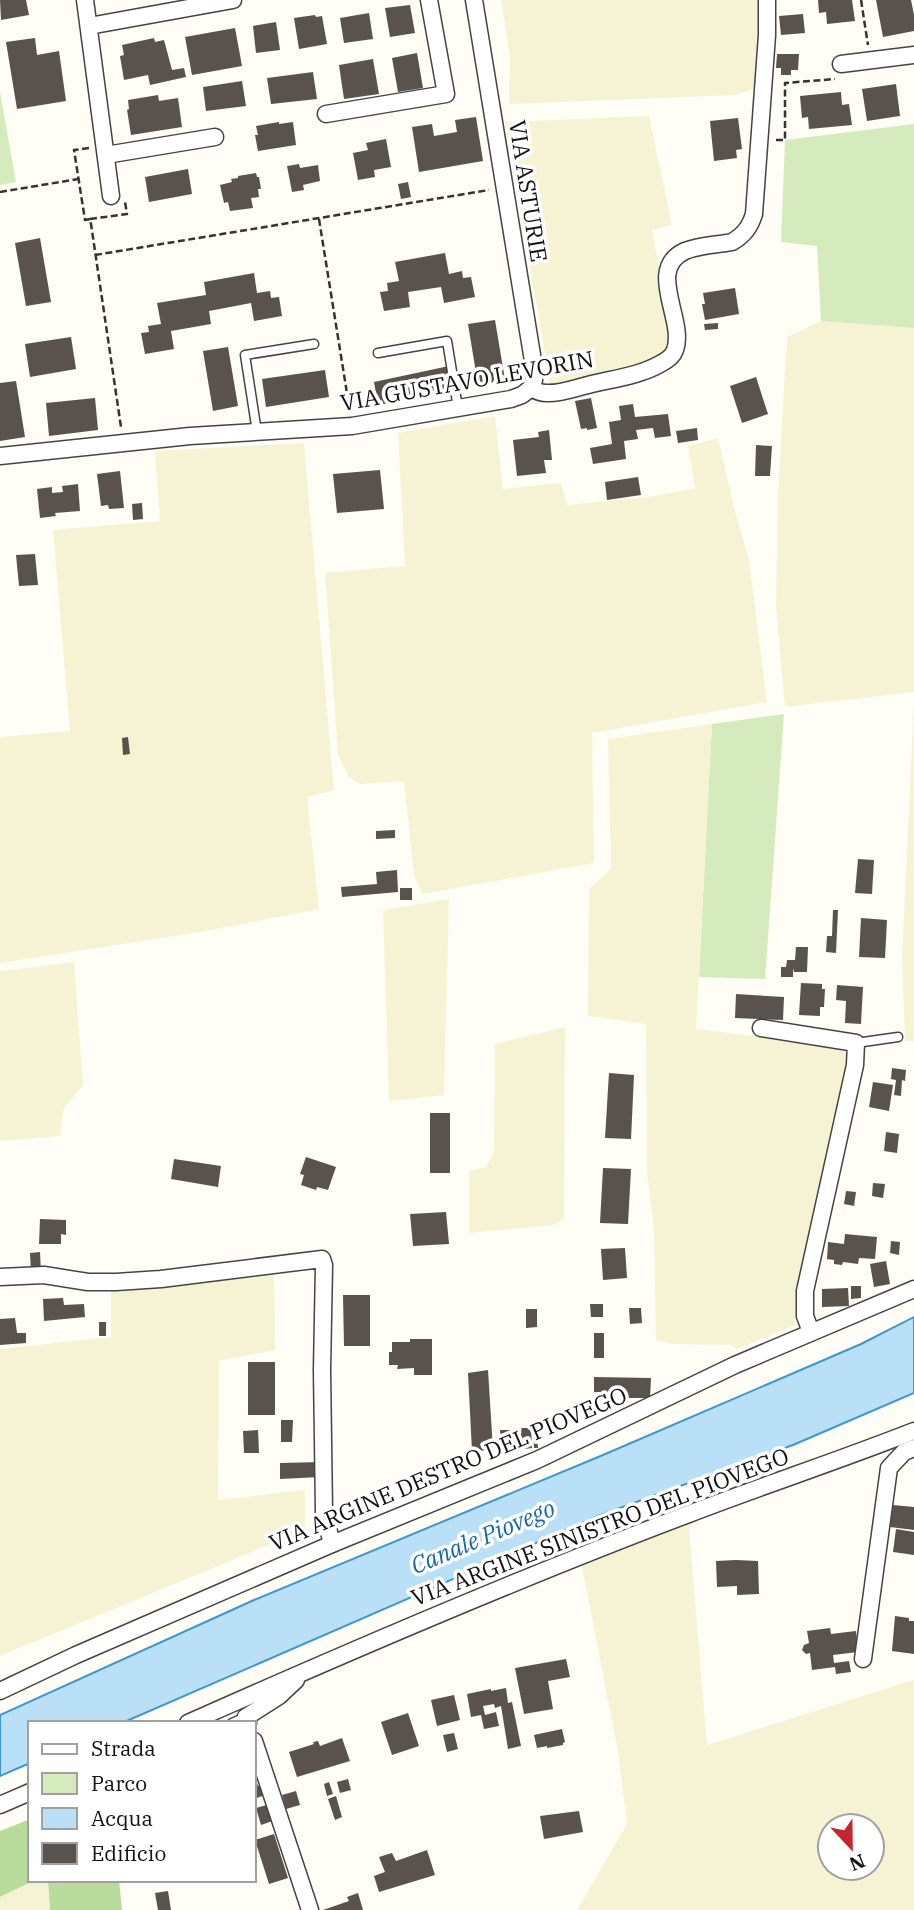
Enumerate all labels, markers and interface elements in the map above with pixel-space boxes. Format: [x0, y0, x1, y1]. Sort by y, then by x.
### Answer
street label: VIA ASTURIE [503, 118, 555, 264]
street label: VIA GUSTAVO LEVORIN [338, 343, 596, 417]
street label: VIA ARGINE DESTRO DEL PIOVEGO [264, 1379, 631, 1557]
street label: VIA ARGINE SINISTRO DEL PIOVEGO [406, 1440, 793, 1612]
water label: Canale Piovego [406, 1491, 560, 1581]
legend [28, 1721, 256, 1882]
text: Strada [91, 1734, 156, 1762]
text: Parco [91, 1769, 147, 1797]
text: Acqua [91, 1804, 153, 1832]
north arrow [816, 1812, 886, 1882]
text: Edificio [91, 1839, 166, 1867]
text: N [846, 1849, 869, 1877]

